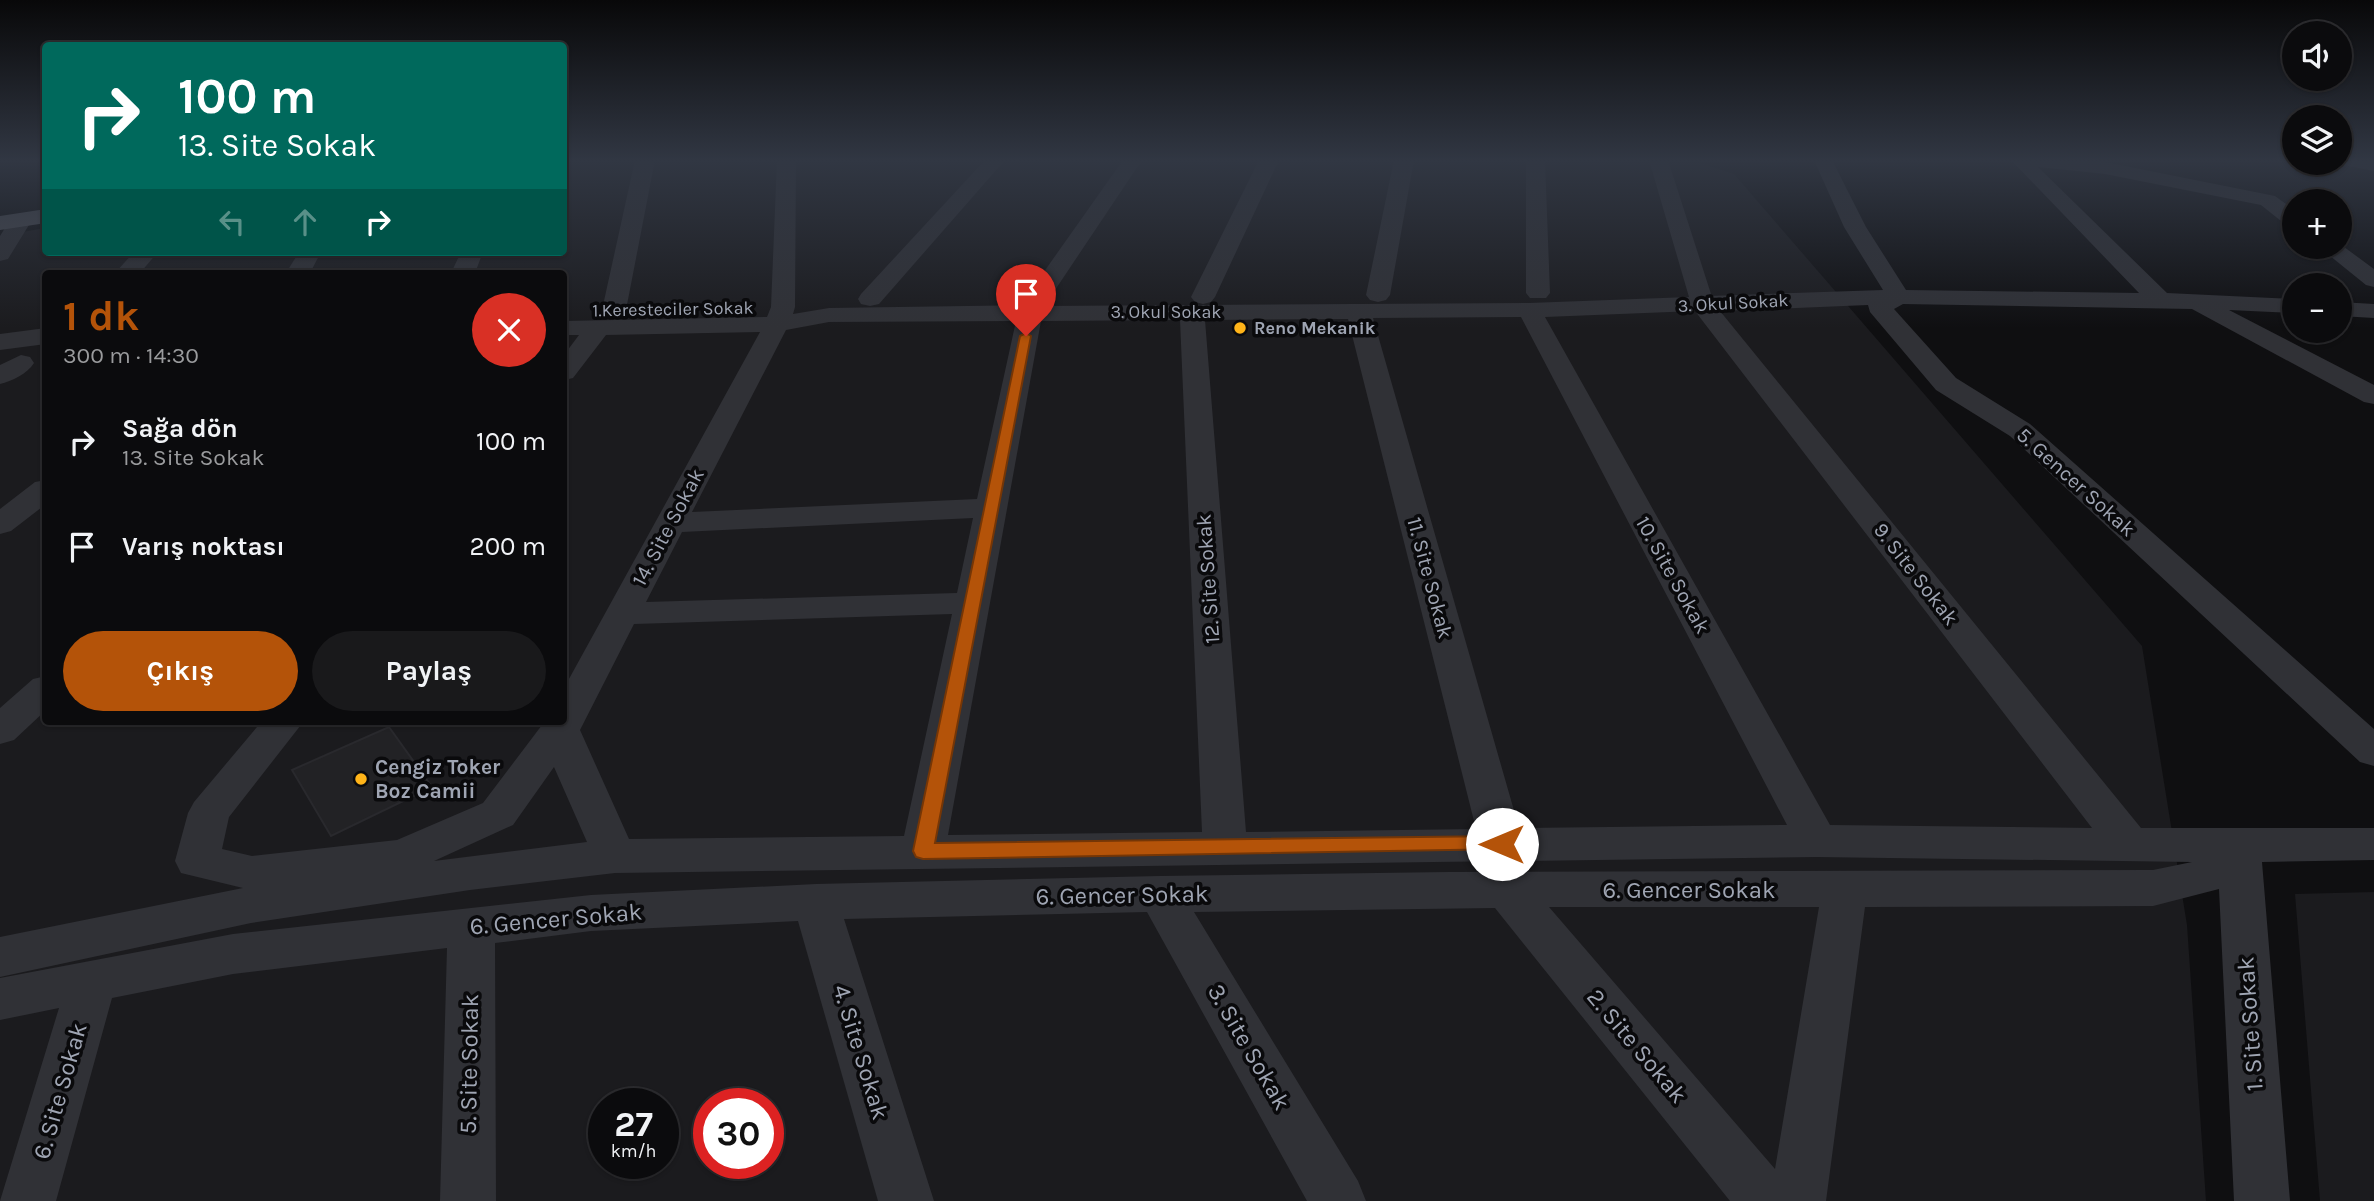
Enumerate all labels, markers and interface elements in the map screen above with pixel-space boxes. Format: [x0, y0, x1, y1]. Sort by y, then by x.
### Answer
map controls [2282, 21, 2352, 343]
button: sound [2282, 21, 2352, 91]
text: 100 m [178, 68, 316, 125]
icon: right [63, 70, 154, 161]
button: layers [2282, 105, 2352, 175]
text: 13. Site Sokak [178, 127, 376, 164]
button: + [2282, 189, 2352, 259]
icon: left [213, 203, 251, 241]
icon: ahead [286, 203, 324, 241]
icon: right [359, 203, 397, 241]
pin [996, 264, 1056, 336]
button: − [2282, 273, 2352, 343]
icon: arrive [1007, 275, 1045, 313]
street label: 3. Okul Sokak [1677, 289, 1789, 317]
text: 1 dk [63, 291, 139, 341]
button: close [472, 293, 546, 367]
street label: 1.Keresteciler Sokak [592, 297, 754, 321]
street label: 3. Okul Sokak [1110, 301, 1222, 323]
place label: Reno Mekanik [1254, 317, 1376, 339]
marker: Reno Mekanik [1232, 320, 1248, 336]
text: 300 m · 14:30 [63, 342, 199, 369]
text: Sağa dön [122, 413, 238, 444]
icon: right [63, 423, 101, 461]
street label: 5. Gencer Sokak [2012, 423, 2140, 542]
text: 100 m [476, 426, 546, 457]
text: 13. Site Sokak [122, 444, 264, 471]
street label: 14. Site Sokak [627, 464, 709, 590]
street label: 10. Site Sokak [1631, 512, 1715, 638]
street label: 12. Site Sokak [1191, 513, 1225, 645]
street label: 11. Site Sokak [1402, 515, 1458, 641]
street label: 9. Site Sokak [1869, 518, 1963, 630]
icon: arrive [63, 528, 101, 566]
text: Varış noktası [122, 531, 285, 562]
text: 200 m [470, 531, 546, 562]
button: Çıkış [63, 631, 298, 711]
button: Paylaş [312, 631, 546, 711]
place label: Cengiz Toker Boz Camii [375, 755, 501, 803]
marker: Cengiz Toker Boz Camii [353, 771, 369, 787]
position arrow [1465, 807, 1539, 881]
street label: 6. Gencer Sokak [1603, 876, 1775, 904]
street label: 6. Gencer Sokak [1035, 879, 1209, 911]
street label: 6. Gencer Sokak [469, 898, 643, 940]
street label: 1. Site Sokak [2231, 956, 2269, 1092]
street label: 3. Site Sokak [1202, 979, 1296, 1115]
street label: 4. Site Sokak [827, 981, 895, 1123]
street label: 2. Site Sokak [1581, 983, 1693, 1109]
street label: 5. Site Sokak [454, 994, 484, 1134]
street label: 6. Site Sokak [27, 1020, 93, 1162]
speed limit sign: 30 [693, 1088, 784, 1179]
text: 27 [614, 1104, 653, 1145]
text: km/h [611, 1140, 656, 1162]

